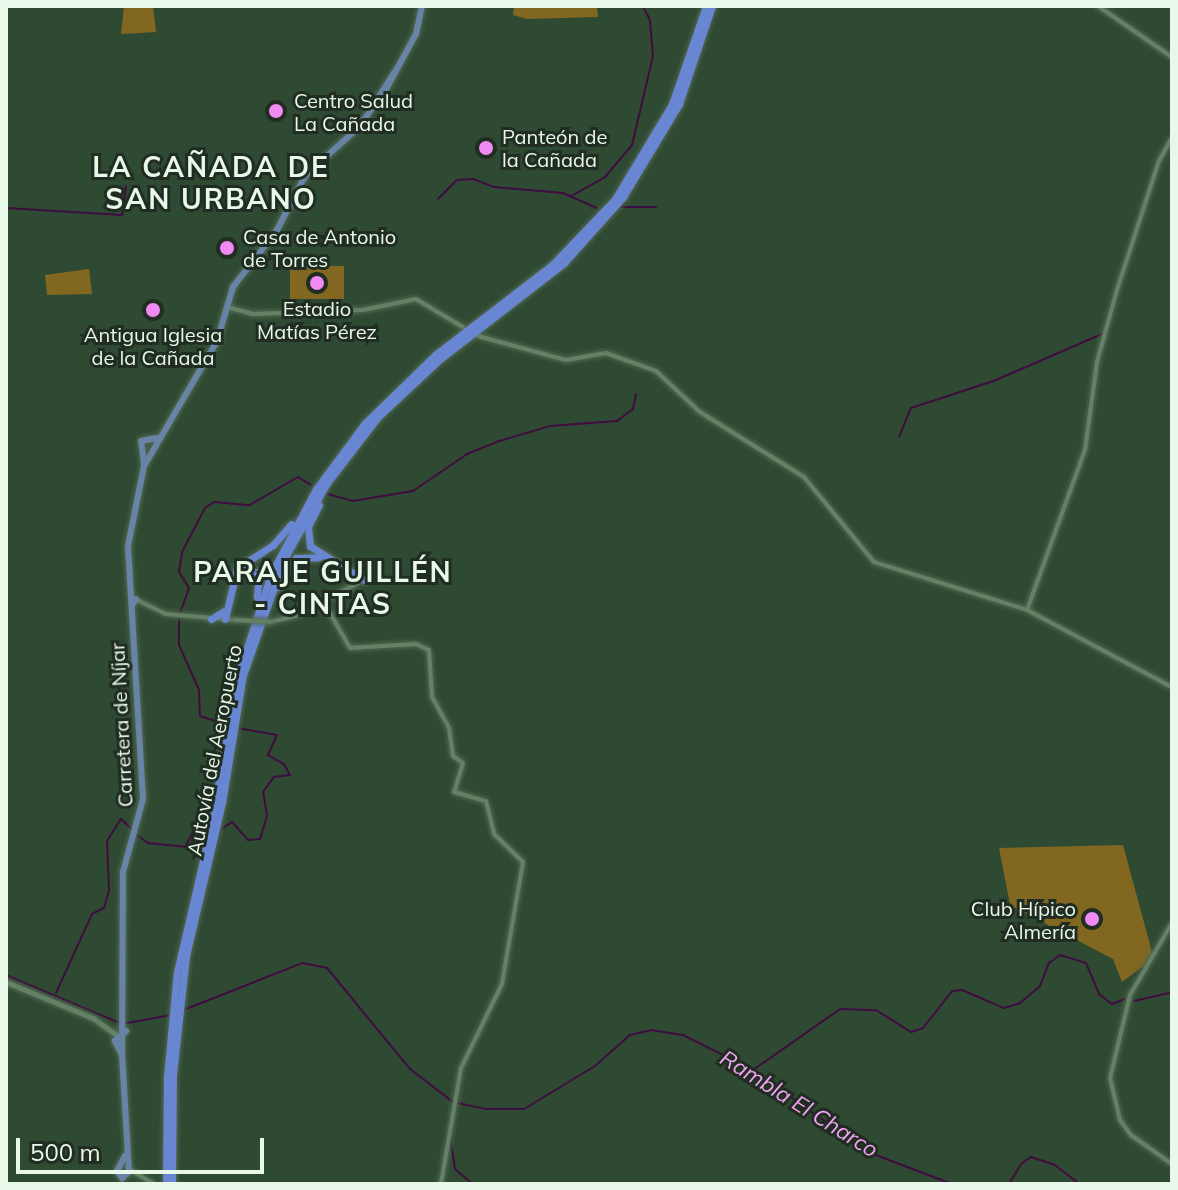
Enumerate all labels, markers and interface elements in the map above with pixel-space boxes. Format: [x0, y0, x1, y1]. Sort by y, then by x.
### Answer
place label: Centro Salud La Cañada [294, 88, 413, 135]
marker: Centro Salud La Cañada [265, 100, 287, 122]
place label: Panteón de la Cañada [502, 124, 607, 171]
marker: Panteón de la Cañada [477, 139, 495, 157]
district label: LA CAÑADA DE SAN URBANO [92, 150, 330, 216]
place label: Casa de Antonio de Torres [243, 224, 396, 271]
marker: Casa de Antonio de Torres [218, 239, 236, 257]
marker: Estadio Matías Pérez [308, 274, 326, 292]
place label: Estadio Matías Pérez [257, 296, 377, 343]
marker: Antigua Iglesia de la Cañada [144, 301, 162, 319]
place label: Antigua Iglesia de la Cañada [84, 322, 222, 369]
district label: PARAJE GUILLÉN - CINTAS [193, 555, 453, 621]
street label: Carretera de Níjar [105, 642, 137, 808]
street label: Autovía del Aeropuerto [182, 642, 246, 858]
place label: Club Hípico Almería [971, 896, 1076, 943]
marker: Club Hípico Almería [1083, 910, 1101, 928]
water label: Rambla El Charco [715, 1045, 883, 1163]
scale bar [20, 1122, 268, 1172]
text: 500 m [30, 1137, 101, 1167]

